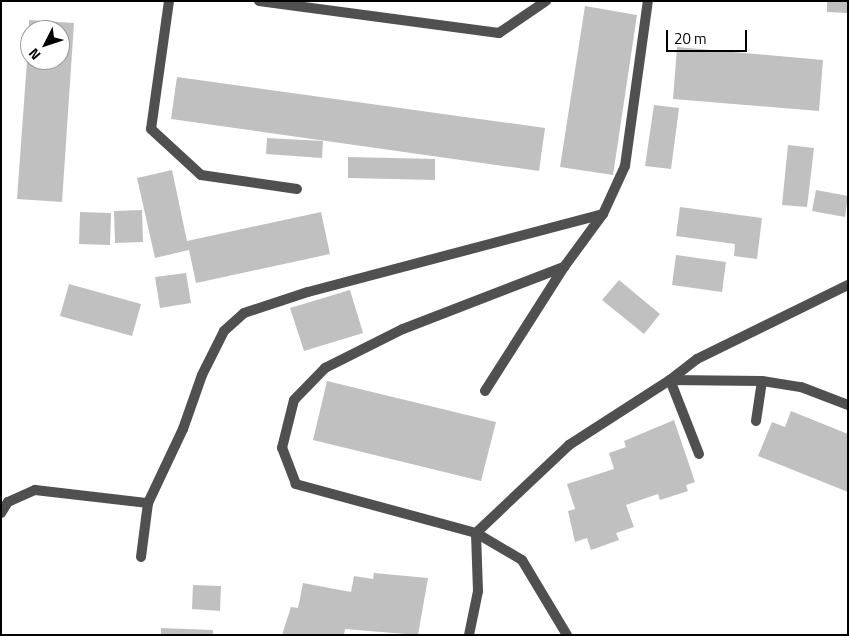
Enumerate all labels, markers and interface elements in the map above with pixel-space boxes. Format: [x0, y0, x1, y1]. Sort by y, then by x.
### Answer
north arrow [20, 20, 70, 70]
scale bar [669, 20, 750, 52]
text: 20 m [674, 27, 707, 50]
text: N [23, 44, 45, 65]

